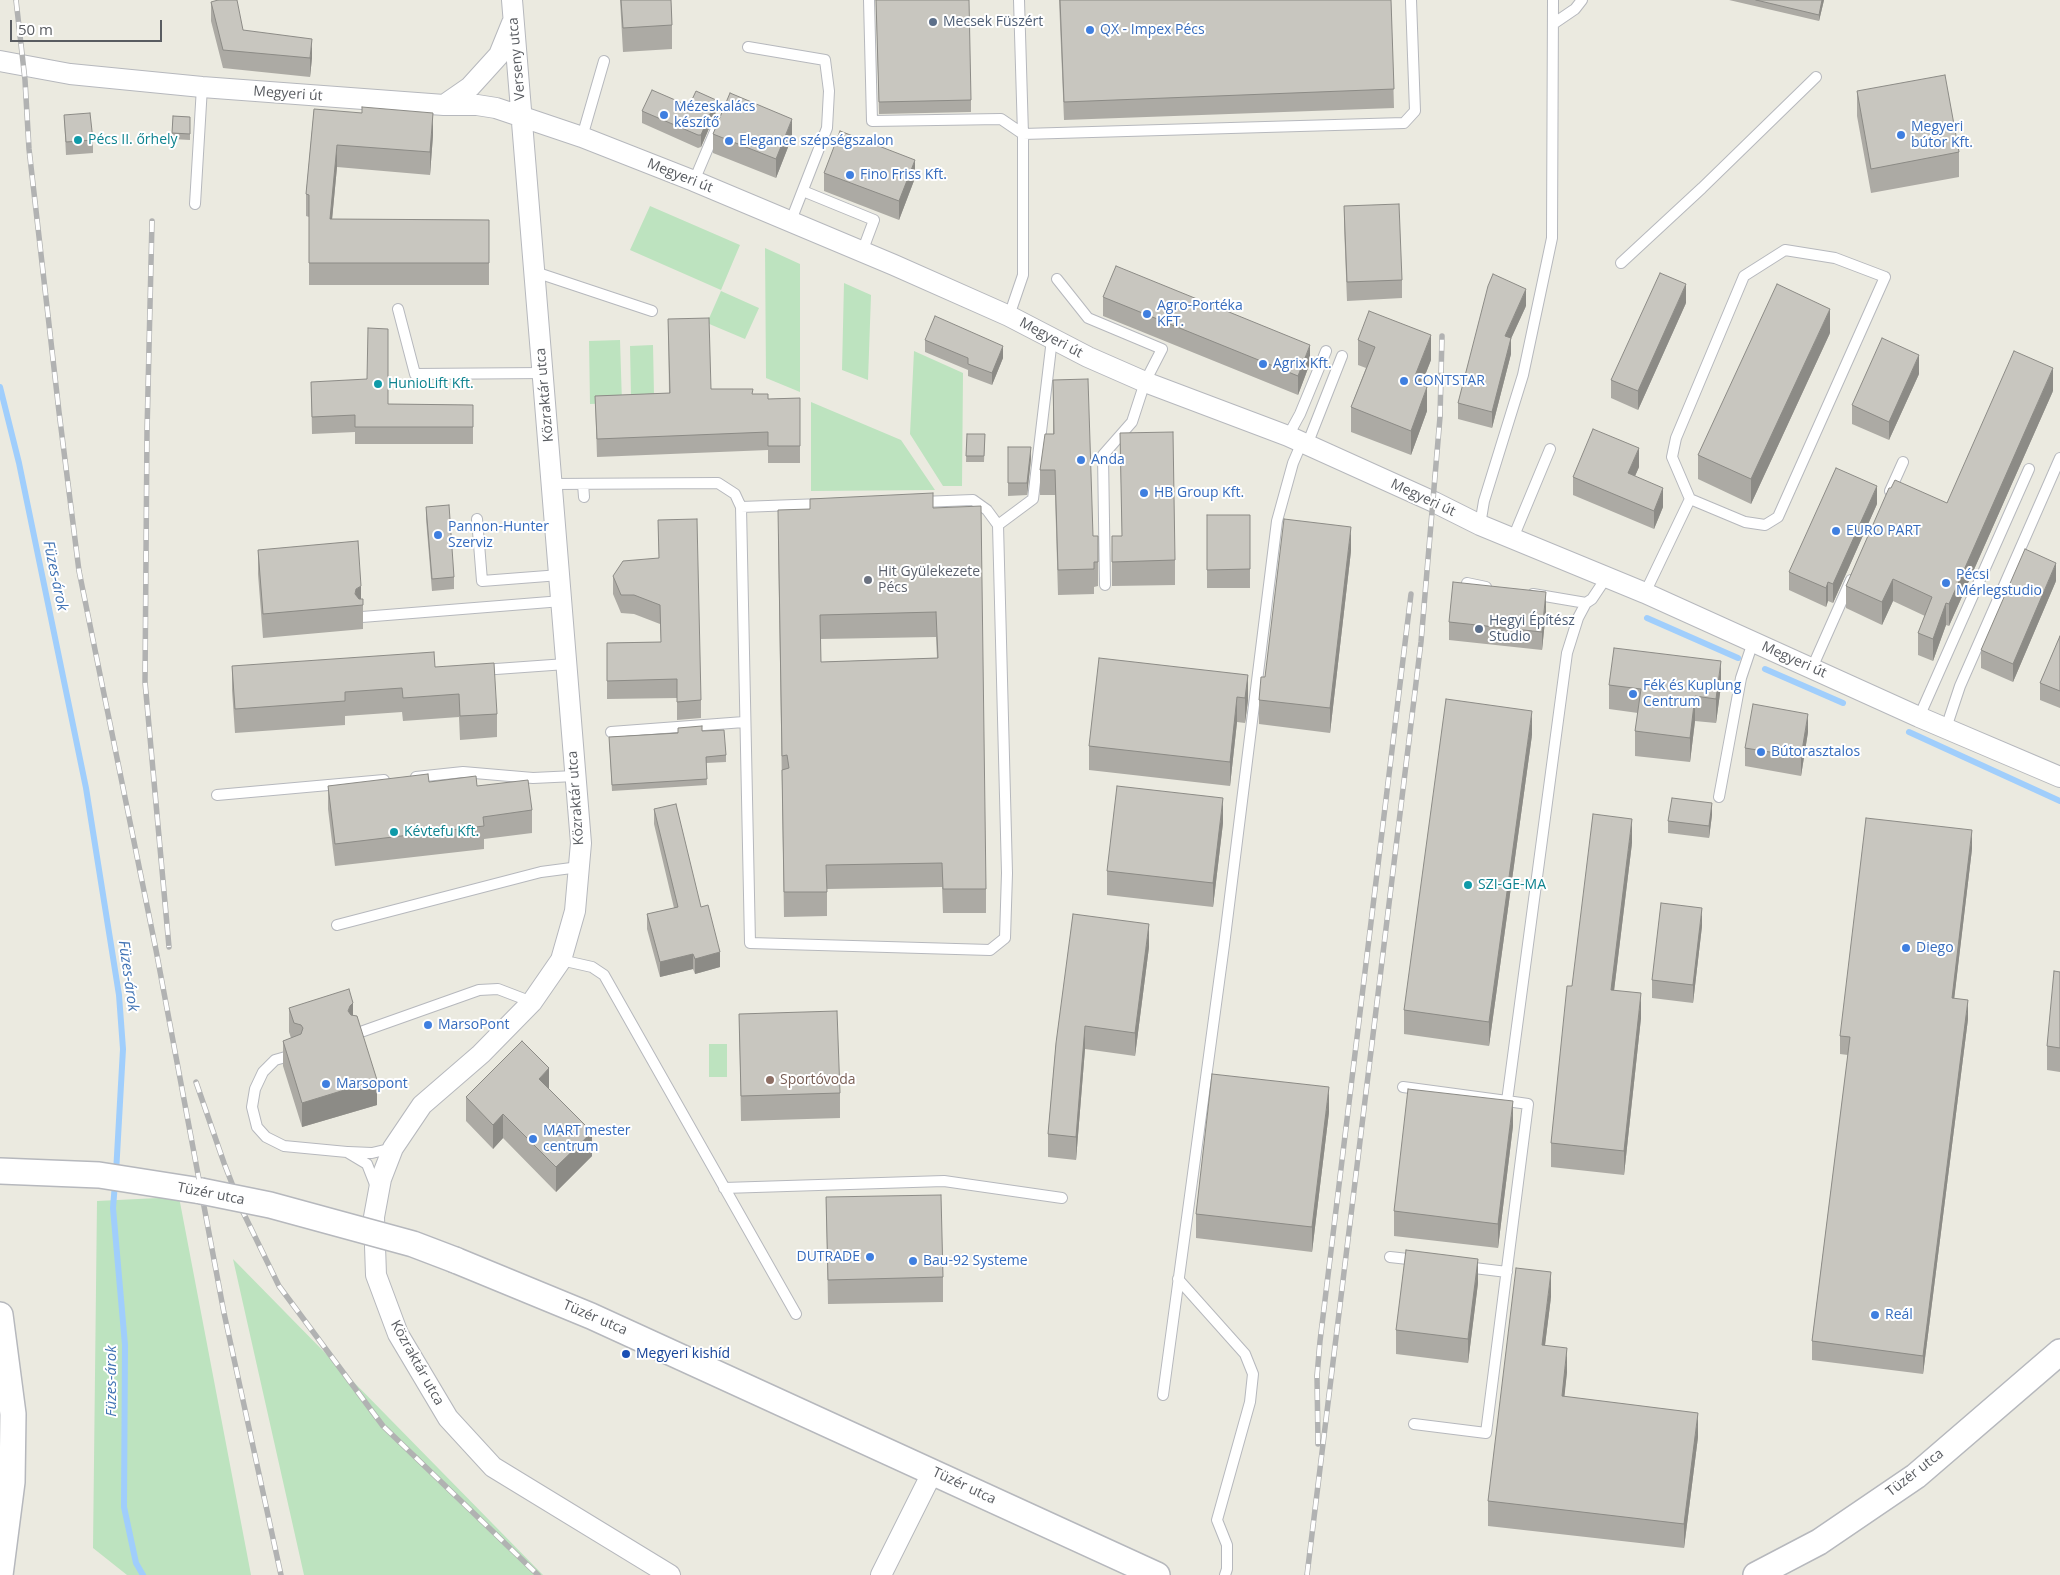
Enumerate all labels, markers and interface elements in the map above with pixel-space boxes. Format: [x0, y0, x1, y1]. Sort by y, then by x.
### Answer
scale bar [12, 10, 165, 42]
place label: Mecsek Füszért [943, 14, 1043, 30]
marker: Mecsek Füszért [927, 16, 939, 28]
street label: Verseny utca [505, 17, 529, 101]
text: 50 m [18, 19, 53, 39]
place label: QX - Impex Pécs [1100, 22, 1205, 38]
marker: QX - Impex Pécs [1084, 24, 1096, 36]
street label: Megyeri út [253, 83, 323, 105]
place label: Mézeskalács készítő [674, 99, 755, 132]
marker: Mézeskalács készítő [658, 109, 670, 121]
place label: Megyeri bútor Kft. [1911, 119, 1973, 152]
marker: Megyeri bútor Kft. [1895, 129, 1907, 141]
place label: Pécs II. őrhely [88, 132, 178, 148]
place label: Elegance szépségszalon [739, 133, 894, 149]
marker: Pécs II. őrhely [72, 134, 84, 146]
marker: Elegance szépségszalon [723, 135, 735, 147]
street label: Megyeri út [645, 155, 715, 197]
place label: Fino Friss Kft. [860, 167, 947, 183]
marker: Fino Friss Kft. [844, 169, 856, 181]
place label: Agro-Portéka KFT. [1157, 298, 1243, 331]
marker: Agro-Portéka KFT. [1141, 308, 1153, 320]
street label: Megyeri út [1016, 314, 1086, 362]
street label: Közraktár utca [533, 347, 557, 443]
place label: Agrix Kft. [1273, 356, 1332, 372]
marker: Agrix Kft. [1257, 358, 1269, 370]
place label: CONTSTAR [1414, 373, 1485, 389]
marker: CONTSTAR [1398, 375, 1410, 387]
place label: HunioLift Kft. [388, 376, 474, 392]
marker: HunioLift Kft. [372, 378, 384, 390]
place label: Anda [1091, 452, 1125, 468]
marker: Anda [1075, 454, 1087, 466]
street label: Megyeri út [1388, 476, 1458, 520]
place label: HB Group Kft. [1154, 485, 1244, 501]
marker: HB Group Kft. [1138, 487, 1150, 499]
place label: Pannon-Hunter Szerviz [448, 519, 549, 552]
place label: EURO PART [1846, 523, 1921, 539]
marker: EURO PART [1830, 525, 1842, 537]
marker: Pannon-Hunter Szerviz [432, 529, 444, 541]
water label: Füzes-árok [39, 539, 71, 613]
place label: Hit Gyülekezete Pécs [878, 564, 980, 596]
place label: Pécsi Mérlegstudio [1956, 567, 2042, 600]
marker: Hit Gyülekezete Pécs [862, 574, 874, 586]
marker: Pécsi Mérlegstudio [1940, 577, 1952, 589]
place label: Hegyi Építész Studio [1489, 613, 1575, 646]
marker: Hegyi Építész Studio [1473, 623, 1485, 635]
street label: Megyeri út [1759, 638, 1829, 682]
place label: Fék és Kuplung Centrum [1643, 678, 1741, 710]
marker: Fék és Kuplung Centrum [1627, 688, 1639, 700]
place label: Bútorasztalos [1771, 744, 1860, 760]
marker: Bútorasztalos [1755, 746, 1767, 758]
street label: Közraktár utca [564, 750, 588, 846]
place label: Kévtefu Kft. [404, 824, 479, 840]
marker: Kévtefu Kft. [388, 826, 400, 838]
place label: SZI-GE-MA [1478, 877, 1546, 893]
marker: SZI-GE-MA [1462, 879, 1474, 891]
water label: Füzes-árok [114, 939, 142, 1013]
place label: Diego [1916, 940, 1954, 956]
marker: Diego [1900, 942, 1912, 954]
place label: MarsoPont [438, 1017, 510, 1033]
marker: MarsoPont [422, 1019, 434, 1031]
place label: Sportóvoda [780, 1072, 856, 1088]
marker: Sportóvoda [764, 1074, 776, 1086]
place label: Marsopont [336, 1076, 408, 1092]
marker: Marsopont [320, 1078, 332, 1090]
place label: MART mester centrum [543, 1123, 630, 1156]
marker: MART mester centrum [527, 1133, 539, 1145]
street label: Tüzér utca [176, 1179, 246, 1209]
place label: DUTRADE [796, 1249, 860, 1265]
marker: DUTRADE [864, 1251, 876, 1263]
place label: Bau-92 Systeme [923, 1253, 1028, 1269]
marker: Bau-92 Systeme [907, 1255, 919, 1267]
street label: Tüzér utca [560, 1297, 630, 1339]
place label: Reál [1885, 1307, 1913, 1323]
marker: Reál [1869, 1309, 1881, 1321]
street label: Közraktár utca [387, 1318, 447, 1408]
water label: Füzes-árok [103, 1345, 121, 1417]
place label: Megyeri kishíd [636, 1346, 730, 1362]
marker: Megyeri kishíd [620, 1348, 632, 1360]
street label: Tüzér utca [1883, 1445, 1947, 1501]
street label: Tüzér utca [930, 1464, 998, 1508]

